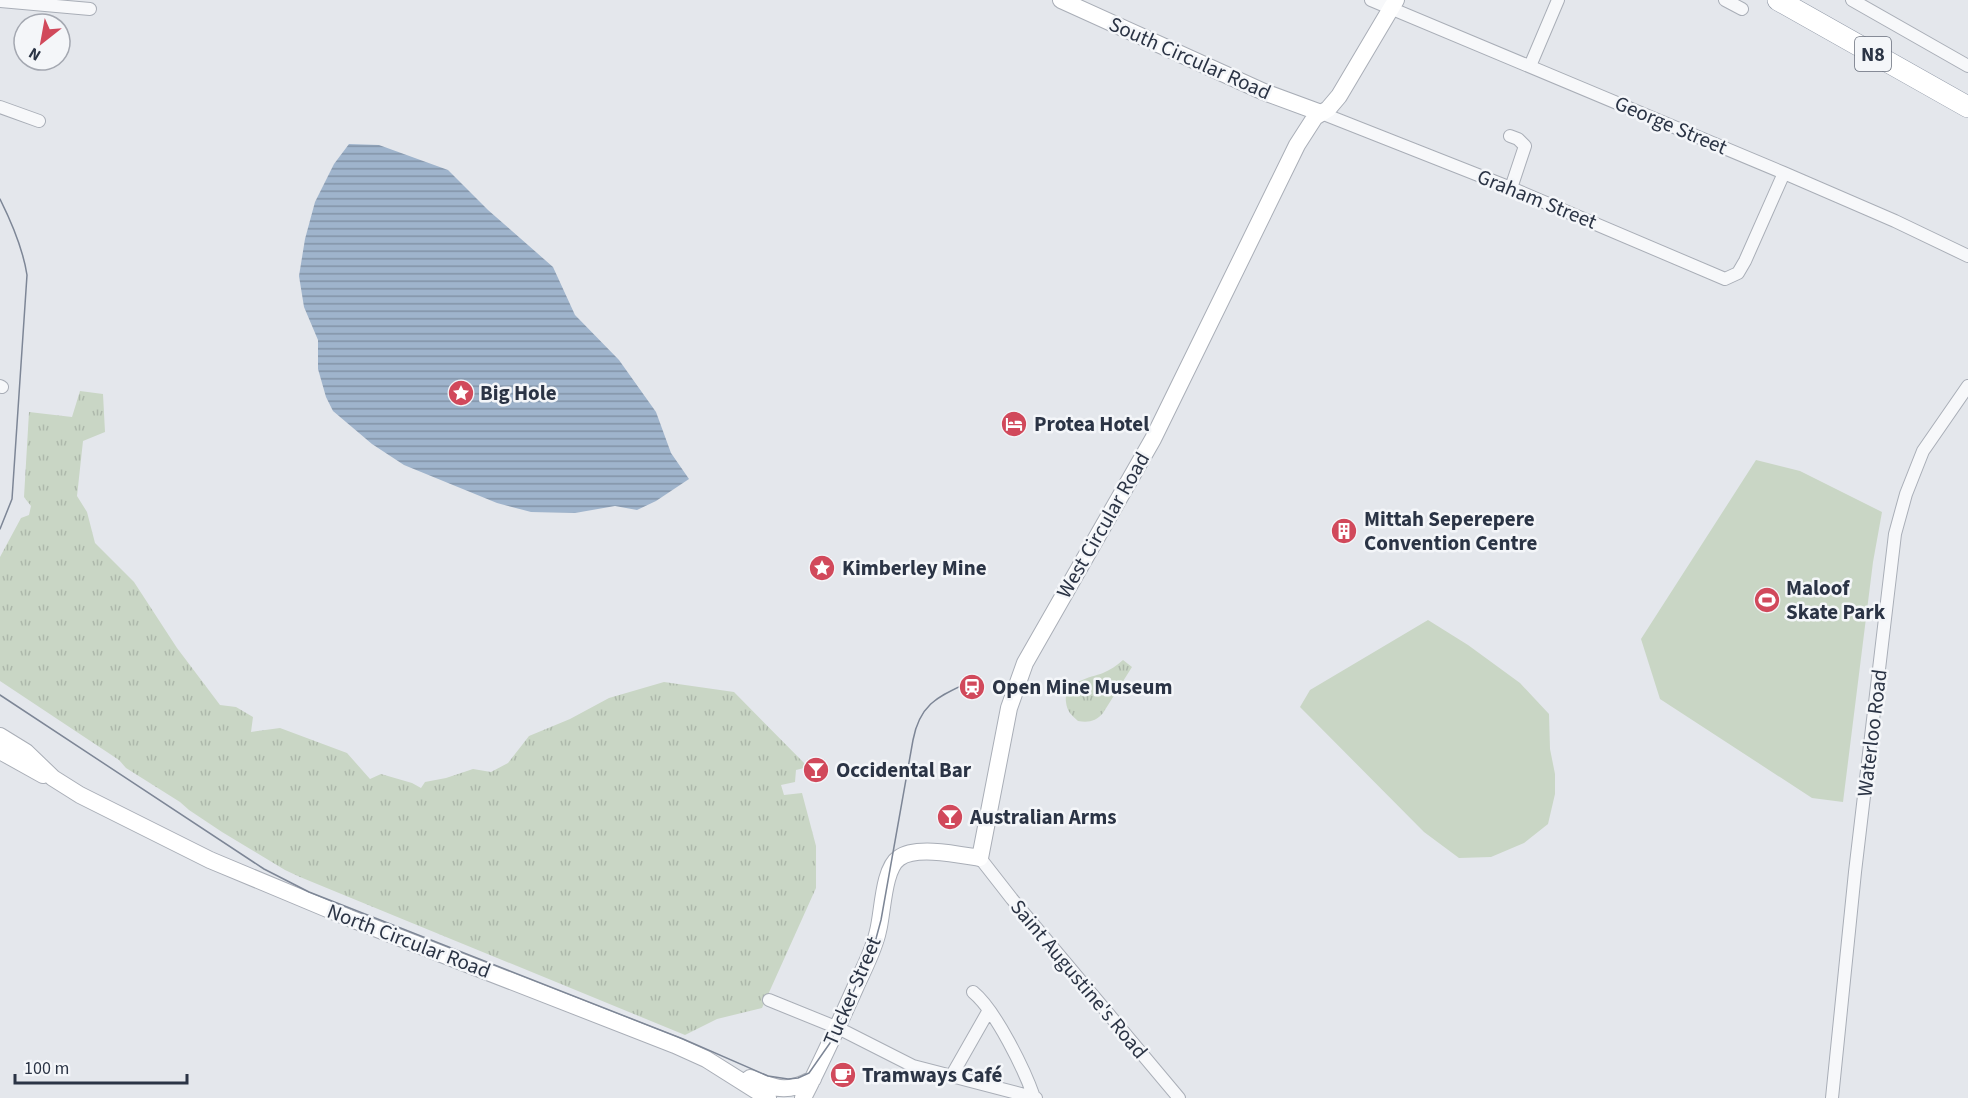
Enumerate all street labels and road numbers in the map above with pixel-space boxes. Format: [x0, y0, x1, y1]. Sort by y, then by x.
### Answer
street label: South Circular Road [1104, 9, 1276, 107]
road number: N8 [1855, 37, 1891, 71]
street label: George Street [1610, 88, 1732, 162]
street label: Graham Street [1473, 161, 1601, 237]
street label: West Circular Road [1049, 446, 1157, 604]
street label: Waterloo Road [1849, 667, 1895, 799]
street label: Saint Augustine's Road [1003, 893, 1155, 1065]
street label: North Circular Road [323, 896, 495, 986]
street label: Tucker Street [816, 932, 888, 1050]

